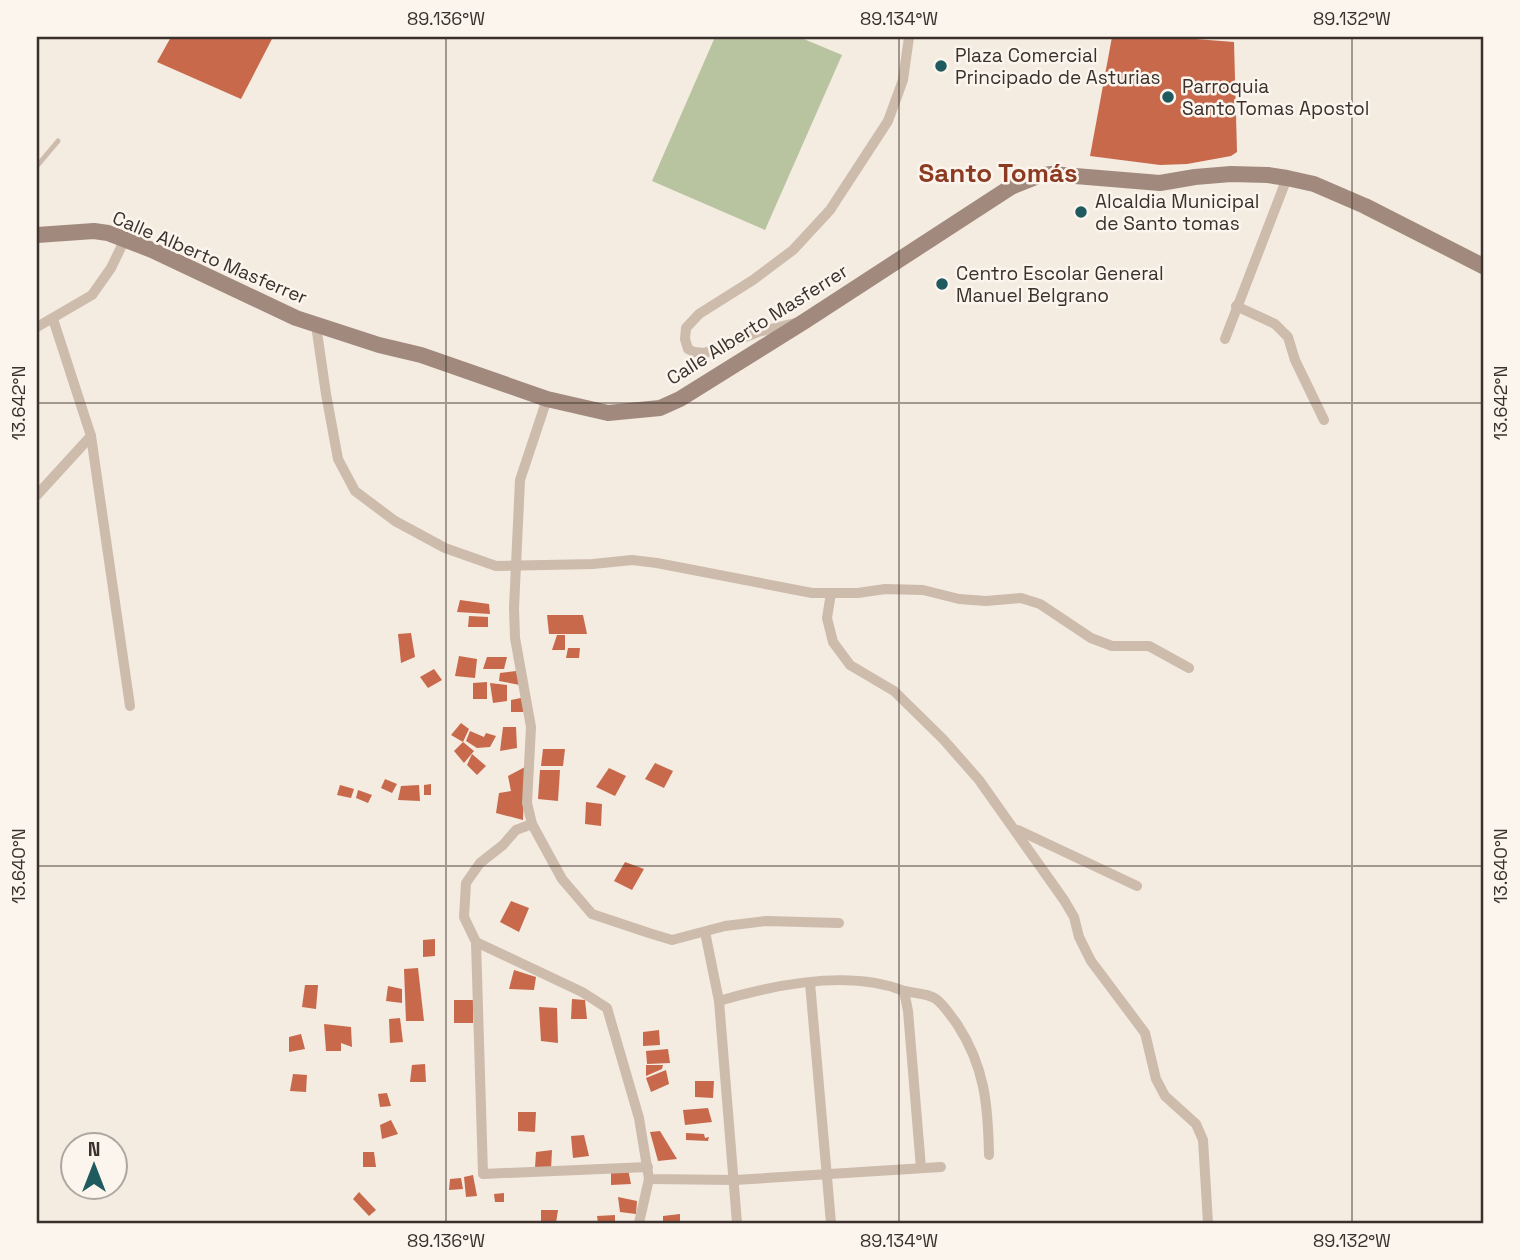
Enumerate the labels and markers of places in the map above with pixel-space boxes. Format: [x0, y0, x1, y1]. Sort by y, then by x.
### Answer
place label: Plaza Comercial Principado de Asturias [955, 43, 1161, 90]
marker: Plaza Comercial Principado de Asturias [933, 58, 949, 74]
place label: Parroquia SantoTomas Apostol [1182, 74, 1369, 121]
marker: Parroquia SantoTomas Apostol [1160, 89, 1176, 105]
place label: Alcaldia Municipal de Santo tomas [1095, 189, 1259, 236]
marker: Alcaldia Municipal de Santo tomas [1073, 204, 1089, 220]
place label: Centro Escolar General Manuel Belgrano [956, 261, 1164, 308]
marker: Centro Escolar General Manuel Belgrano [934, 276, 950, 292]

